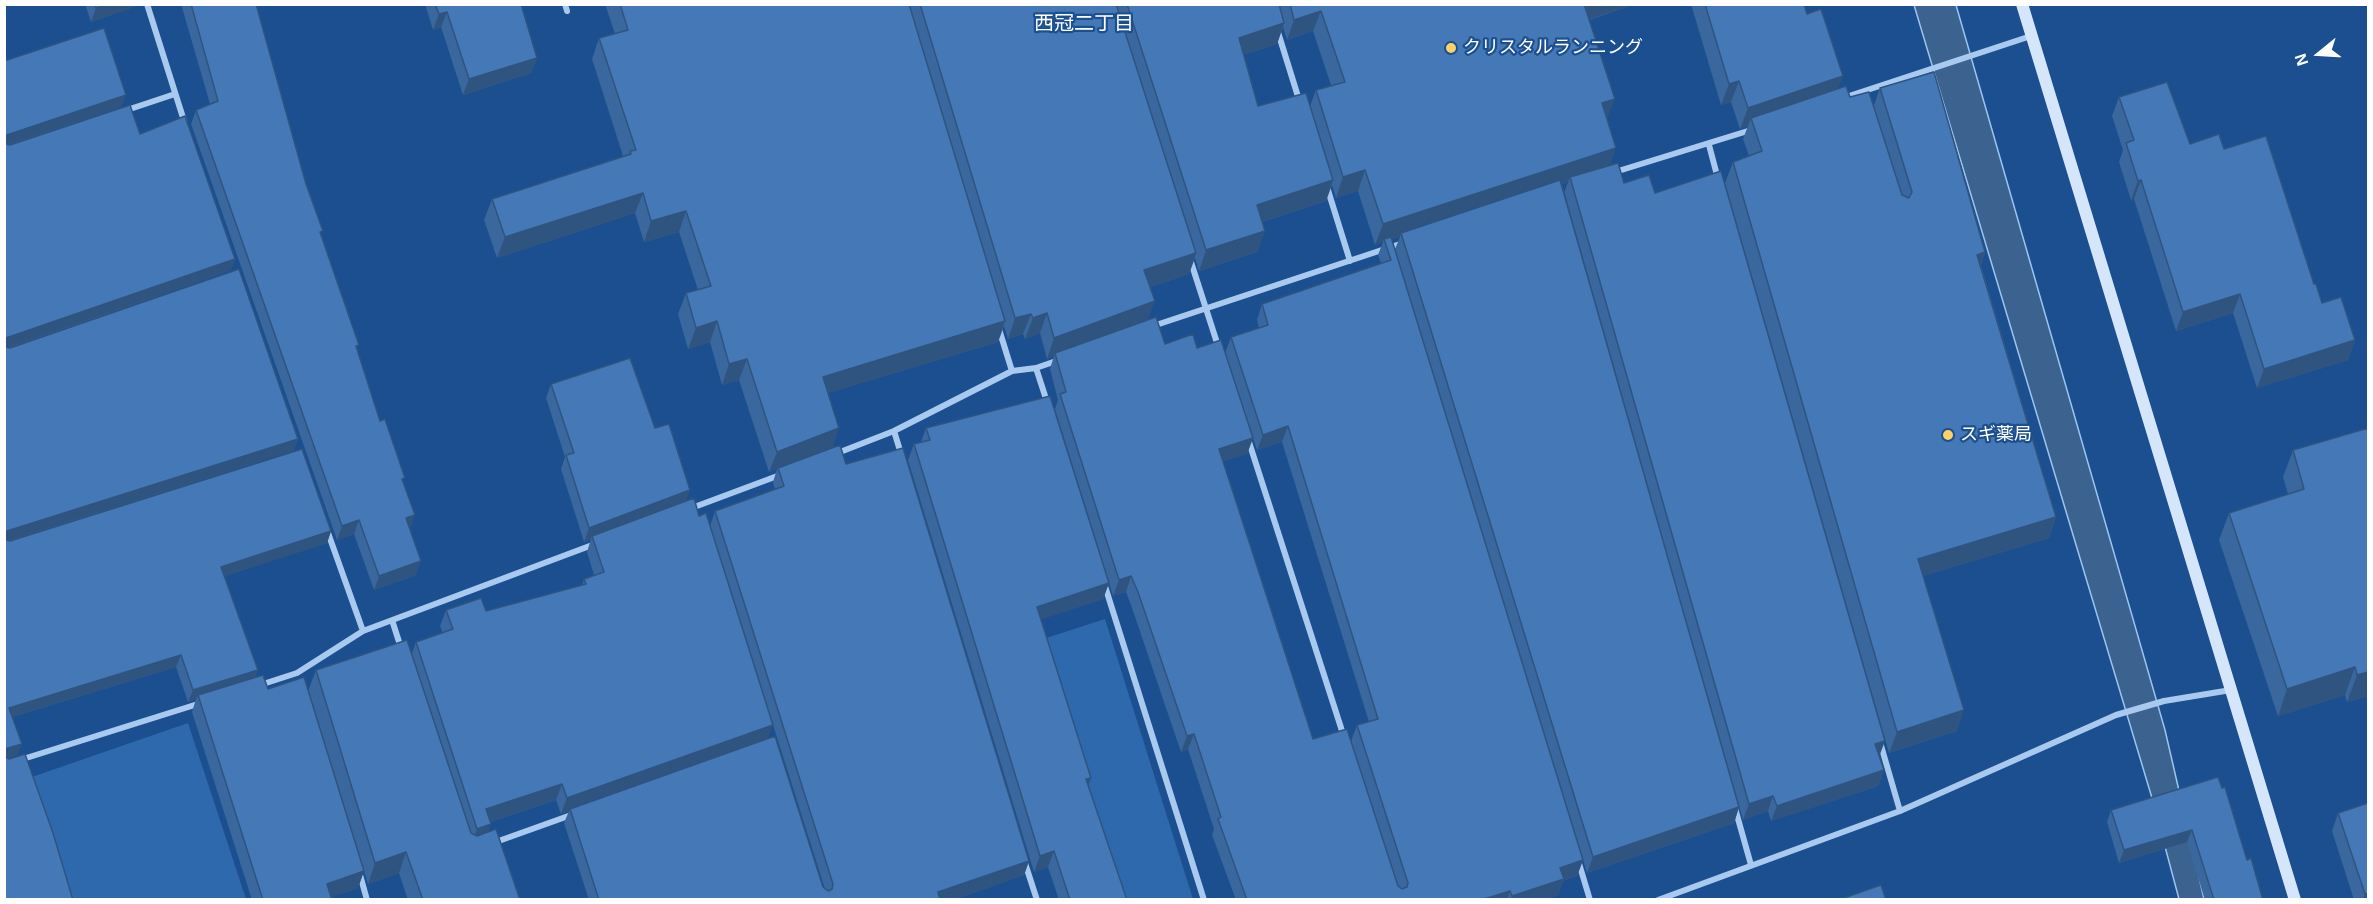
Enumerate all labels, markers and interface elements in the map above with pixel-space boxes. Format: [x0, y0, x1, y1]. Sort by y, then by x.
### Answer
district label: 西冠二丁目 [1034, 12, 1134, 36]
north arrow [2289, 24, 2349, 84]
place label: クリスタルランニング [1463, 37, 1643, 59]
marker: クリスタルランニング [1444, 41, 1458, 55]
text: N [2292, 52, 2311, 68]
place label: スギ薬局 [1960, 424, 2032, 446]
marker: スギ薬局 [1941, 428, 1955, 442]

